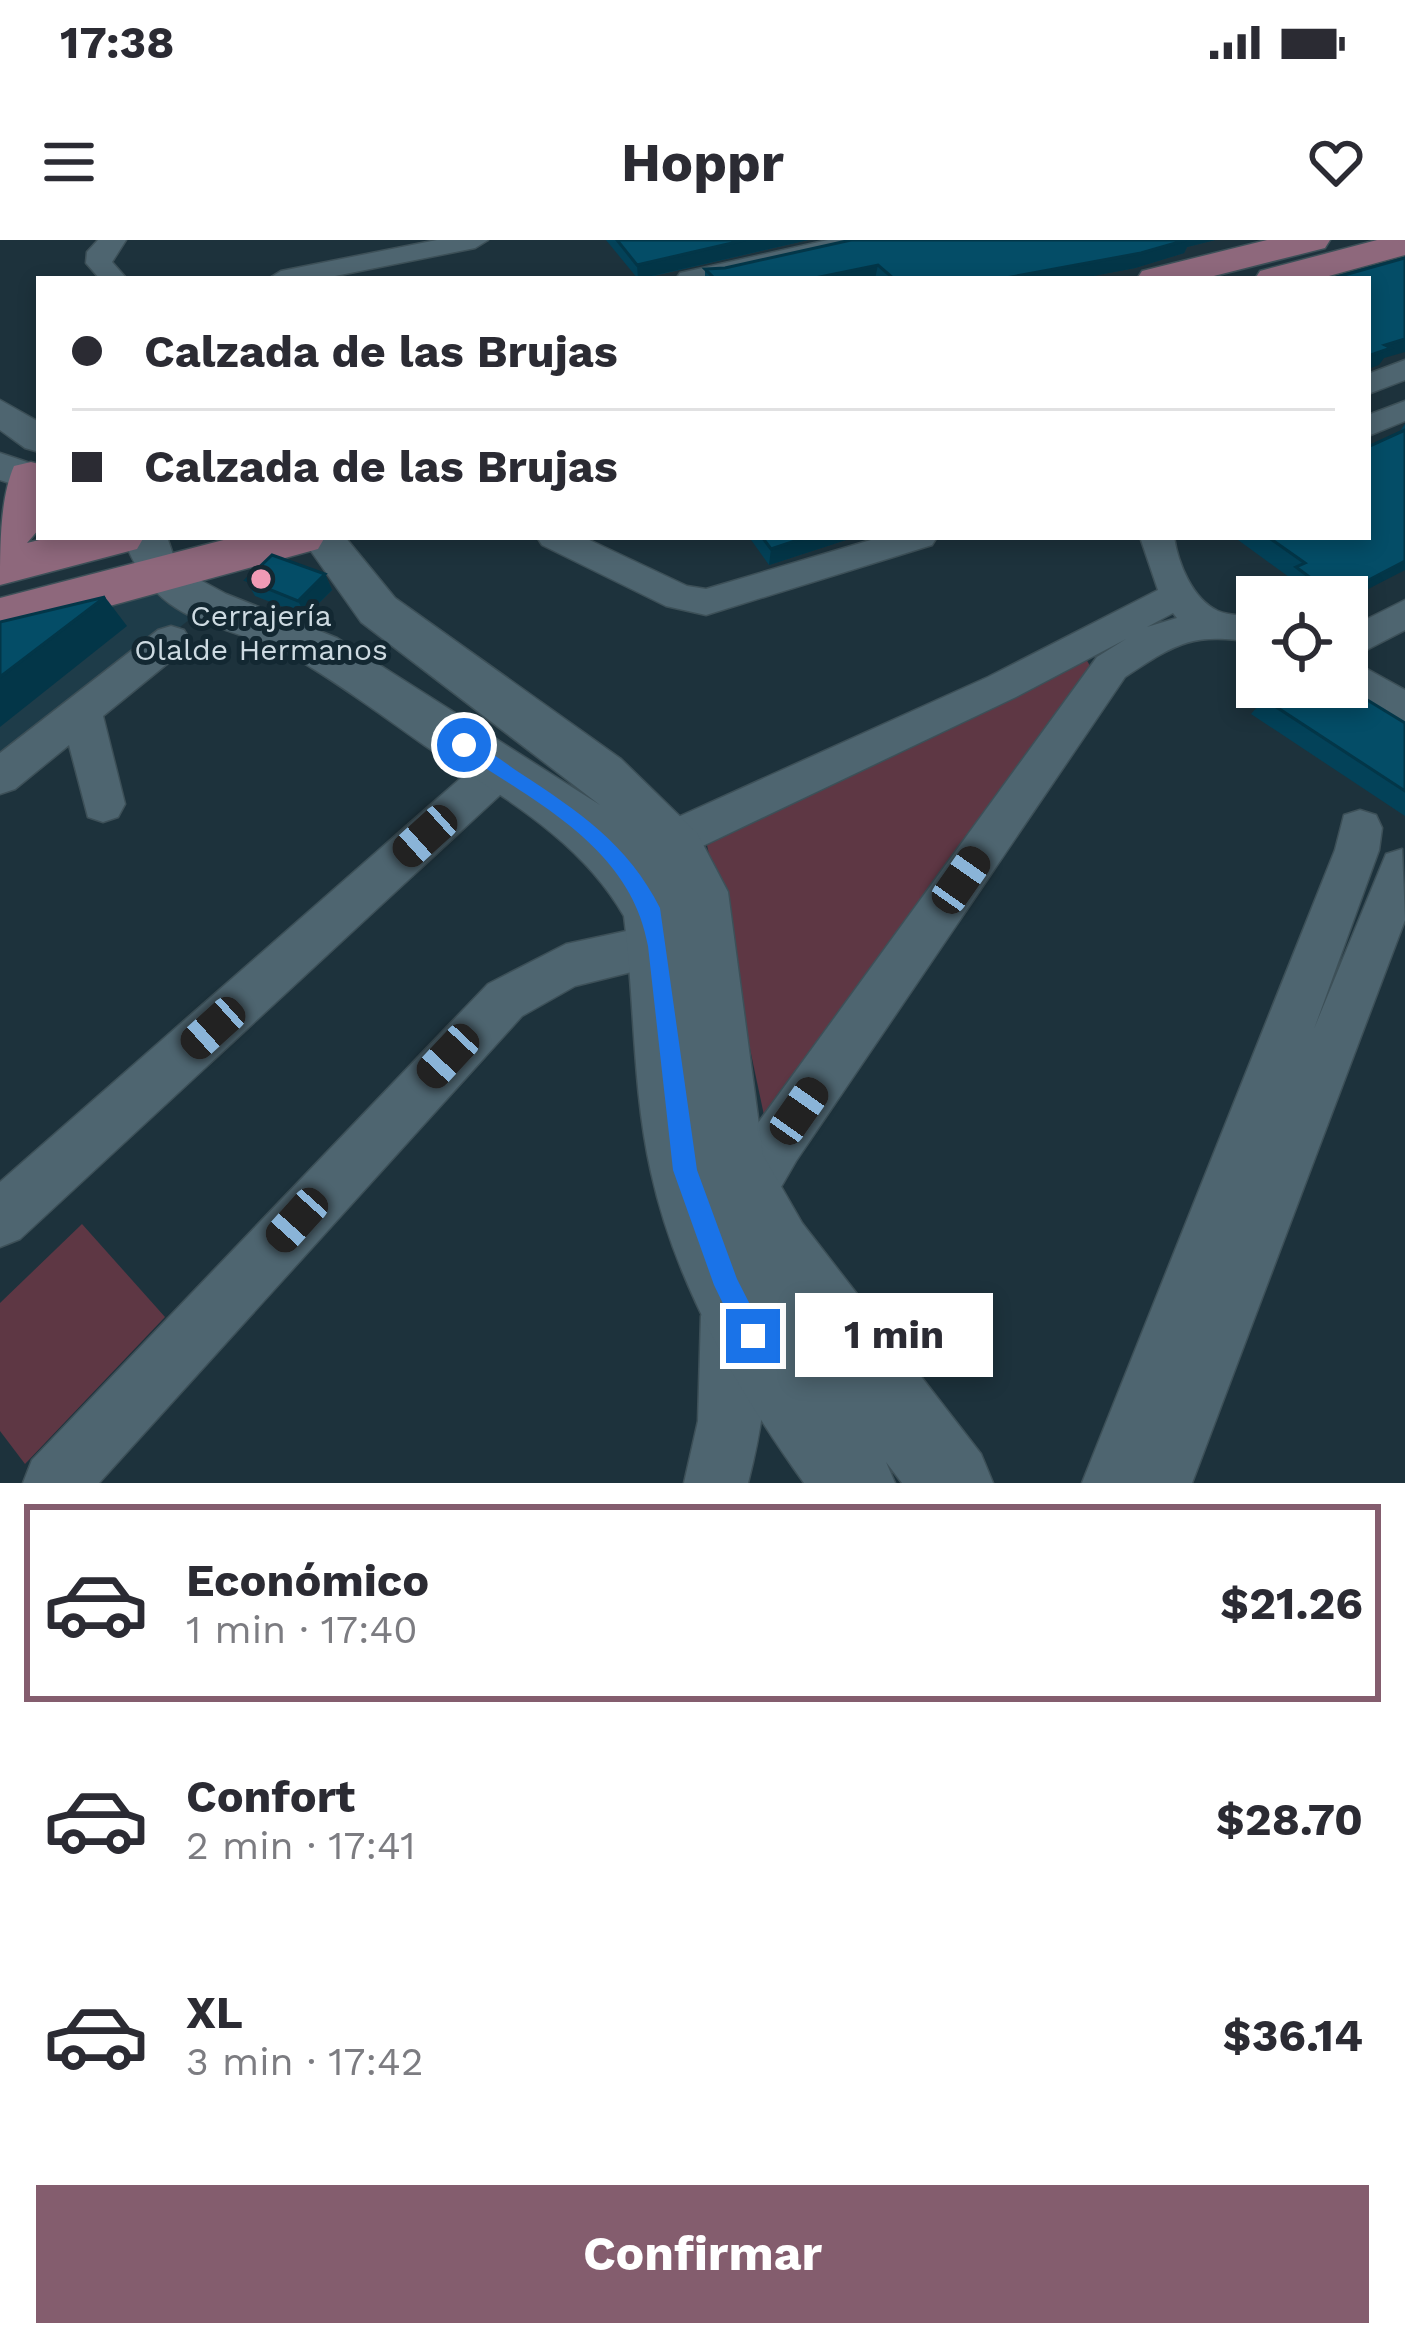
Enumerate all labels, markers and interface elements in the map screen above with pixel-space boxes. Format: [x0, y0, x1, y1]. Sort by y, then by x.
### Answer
text: 17:38 [60, 16, 174, 69]
icon: menu [36, 129, 102, 195]
icon: heart [1303, 129, 1369, 195]
text: Hoppr [621, 131, 784, 194]
text: Calzada de las Brujas [144, 325, 618, 378]
text: Calzada de las Brujas [144, 440, 618, 493]
marker: Cerrajería Olalde Hermanos [248, 566, 274, 592]
map controls [1236, 576, 1368, 708]
button: locate [1236, 576, 1368, 708]
place label: Cerrajería Olalde Hermanos [134, 598, 388, 667]
route start [437, 718, 491, 772]
car [386, 799, 464, 873]
car [926, 840, 996, 920]
car [174, 991, 252, 1065]
car [410, 1017, 486, 1095]
car [764, 1071, 834, 1151]
car [260, 1181, 334, 1259]
callout: 1 min [795, 1294, 993, 1378]
route end [726, 1309, 780, 1363]
text: 1 min [844, 1312, 944, 1357]
icon: car [42, 1549, 150, 1657]
text: Económico [186, 1554, 429, 1607]
text: $21.26 [1220, 1577, 1363, 1630]
text: 1 min · 17:40 [186, 1607, 418, 1652]
icon: car [42, 1765, 150, 1873]
text: Confort [186, 1770, 355, 1823]
text: $28.70 [1216, 1793, 1363, 1846]
text: 2 min · 17:41 [186, 1823, 415, 1868]
icon: car [42, 1981, 150, 2089]
text: XL [186, 1986, 243, 2039]
text: $36.14 [1223, 2009, 1363, 2062]
text: 3 min · 17:42 [186, 2039, 424, 2084]
button: Confirmar [36, 2185, 1369, 2323]

